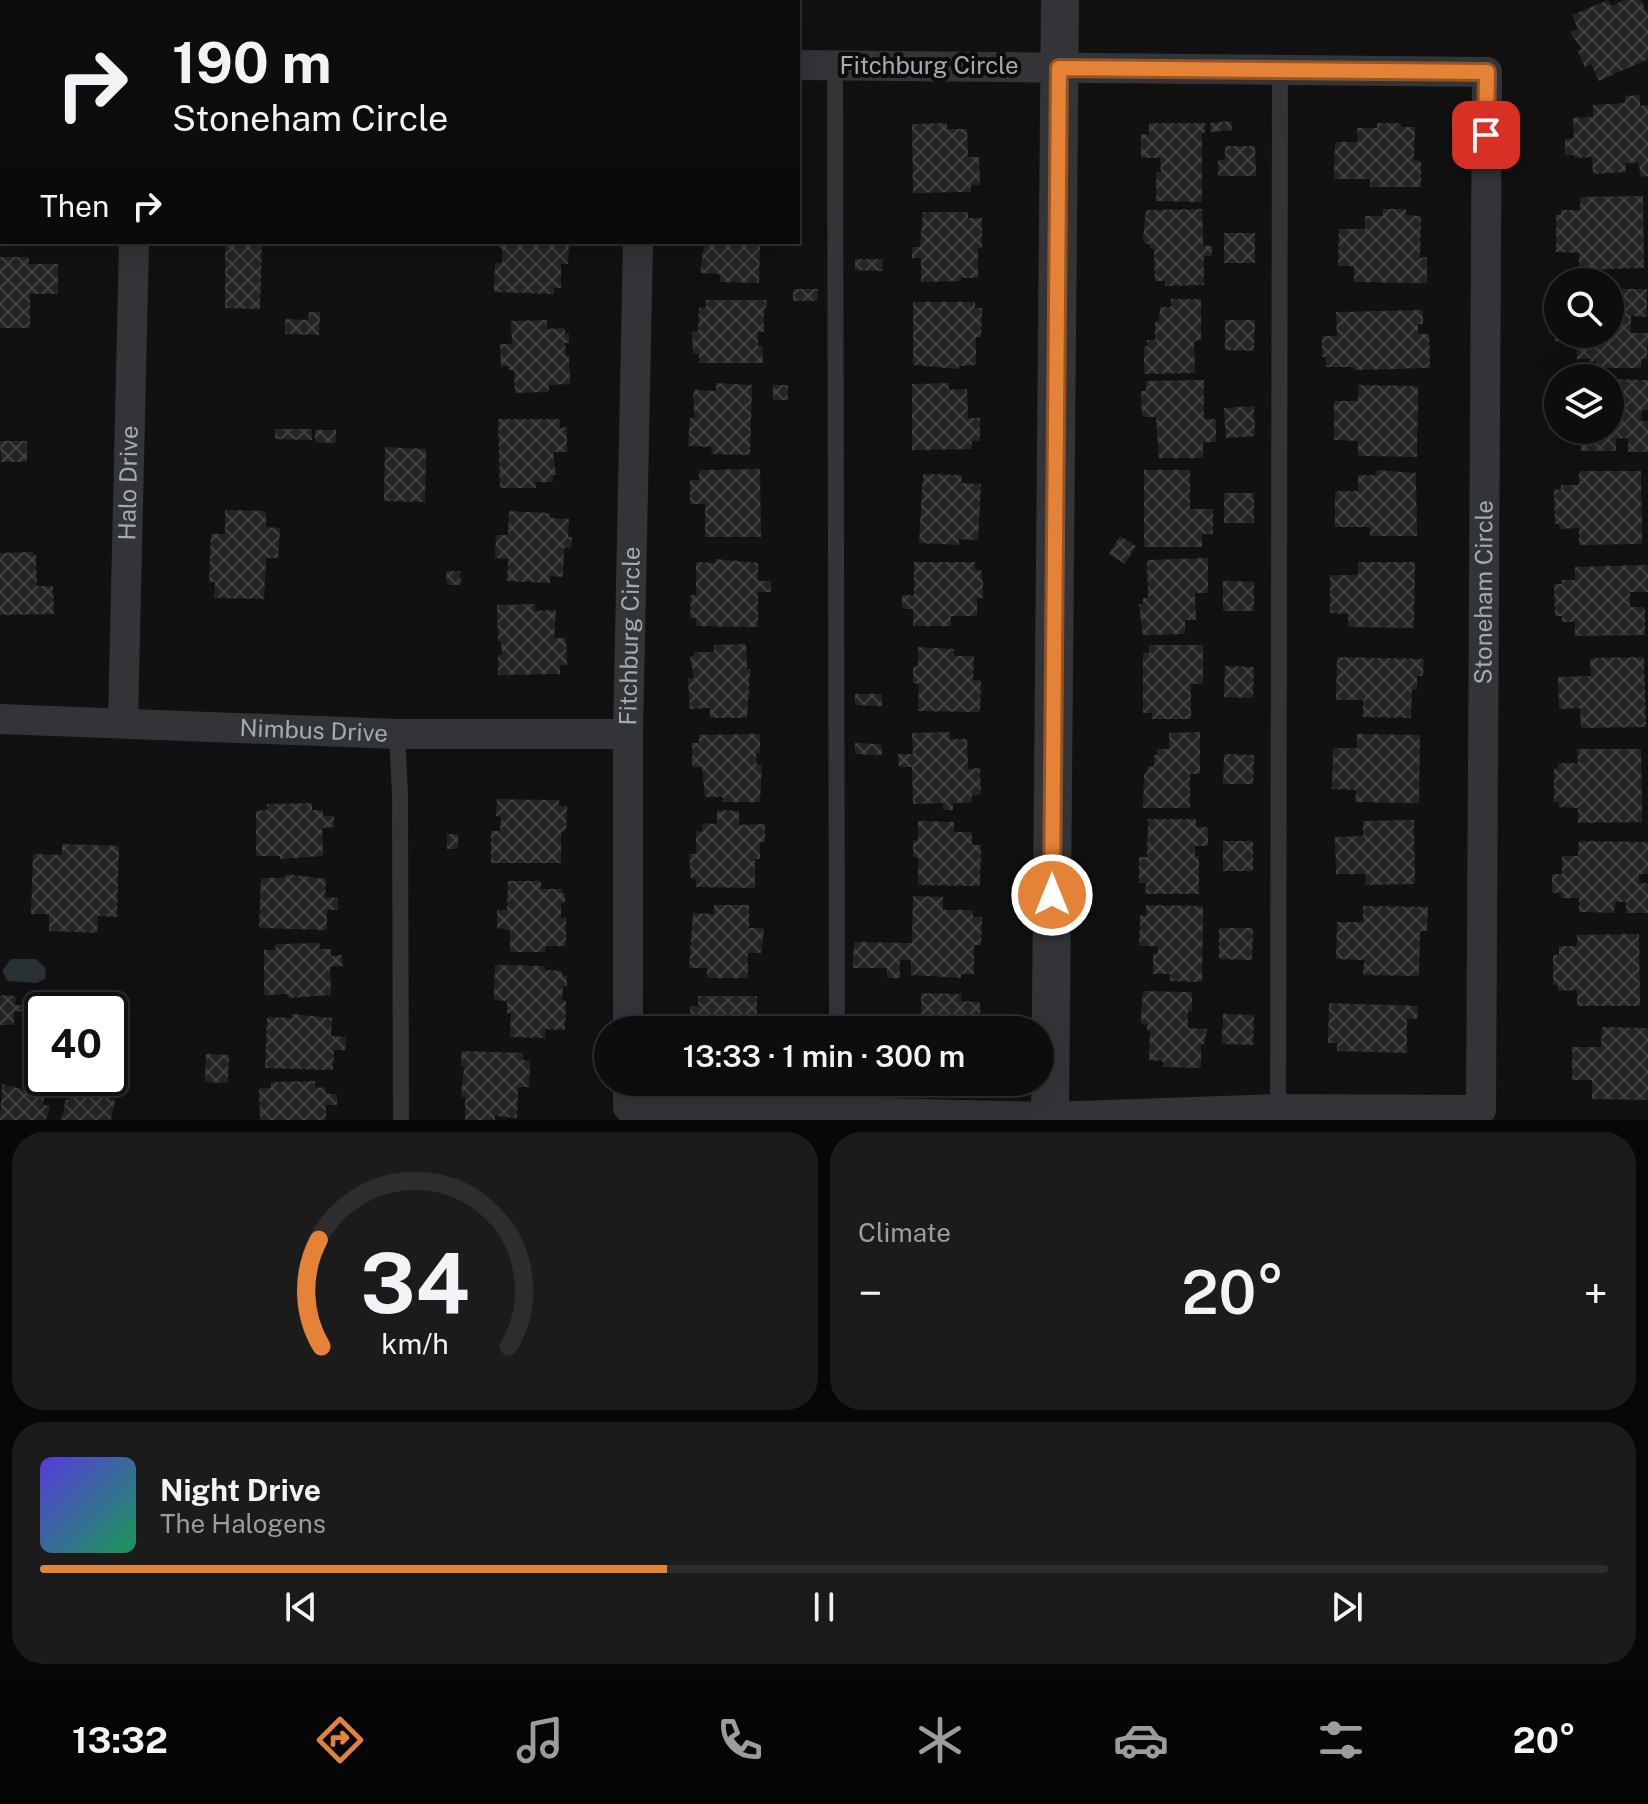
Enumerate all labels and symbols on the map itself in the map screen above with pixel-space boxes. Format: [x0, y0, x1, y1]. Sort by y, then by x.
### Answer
street label: Fitchburg Circle [839, 51, 1019, 79]
pin [1452, 101, 1520, 169]
street label: Halo Drive [112, 425, 143, 541]
street label: Stoneham Circle [1468, 500, 1498, 685]
street label: Fitchburg Circle [613, 546, 645, 726]
street label: Nimbus Drive [239, 713, 389, 747]
position arrow [1010, 853, 1094, 937]
speed limit sign: 40 [24, 992, 128, 1096]

